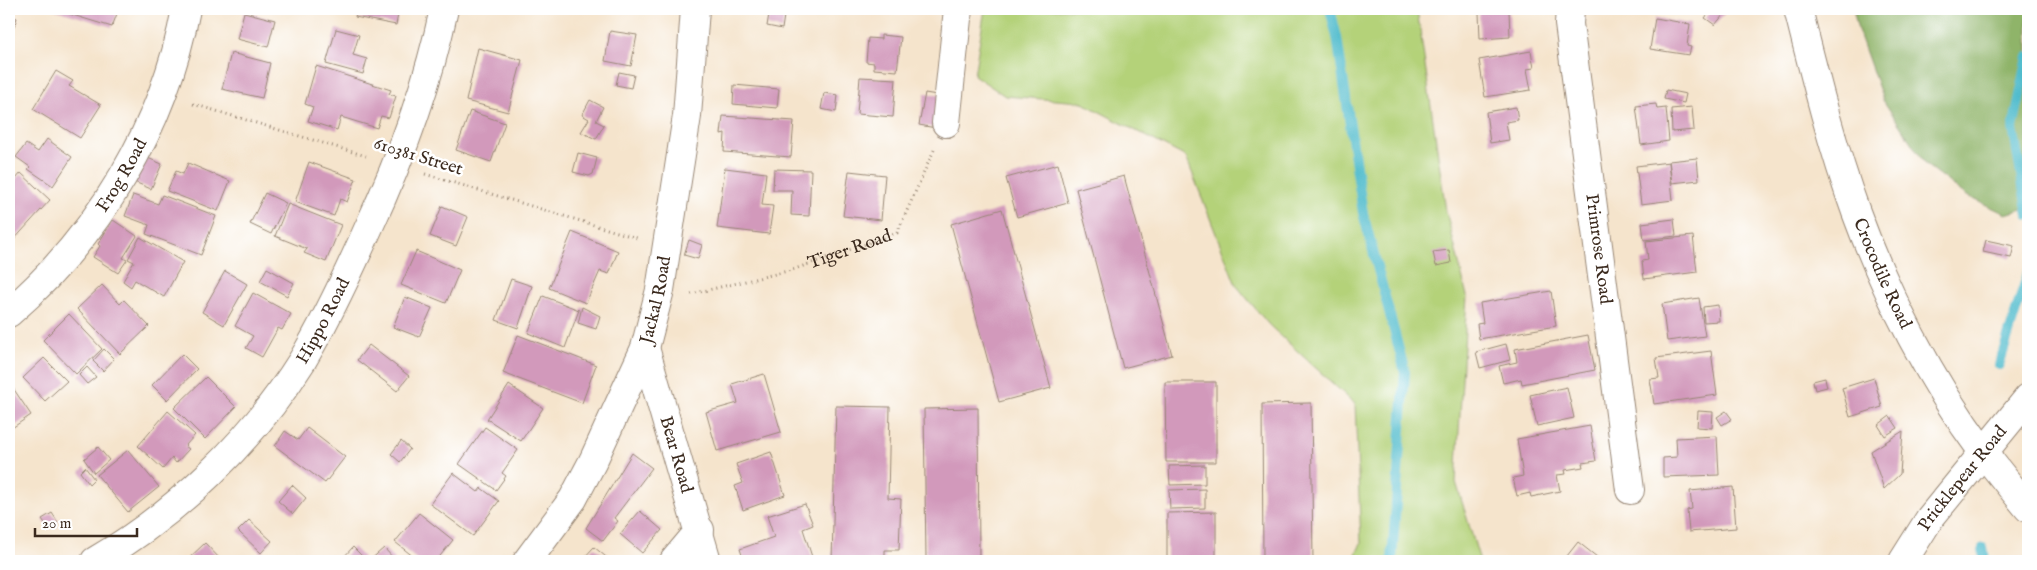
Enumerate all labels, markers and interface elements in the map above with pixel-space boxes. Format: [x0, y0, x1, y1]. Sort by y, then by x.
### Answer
street label: 610381 Street [371, 133, 465, 181]
street label: Frog Road [91, 134, 153, 217]
street label: Primrose Road [1580, 192, 1617, 306]
street label: Crocodile Road [1848, 215, 1917, 333]
street label: Tiger Road [805, 224, 895, 275]
street label: Jackal Road [635, 254, 677, 348]
street label: Hippo Road [291, 274, 356, 368]
street label: Bear Road [654, 413, 698, 496]
street label: Pricklepear Road [1913, 421, 2012, 535]
scale bar [35, 505, 138, 537]
text: 20 m [42, 514, 72, 533]

